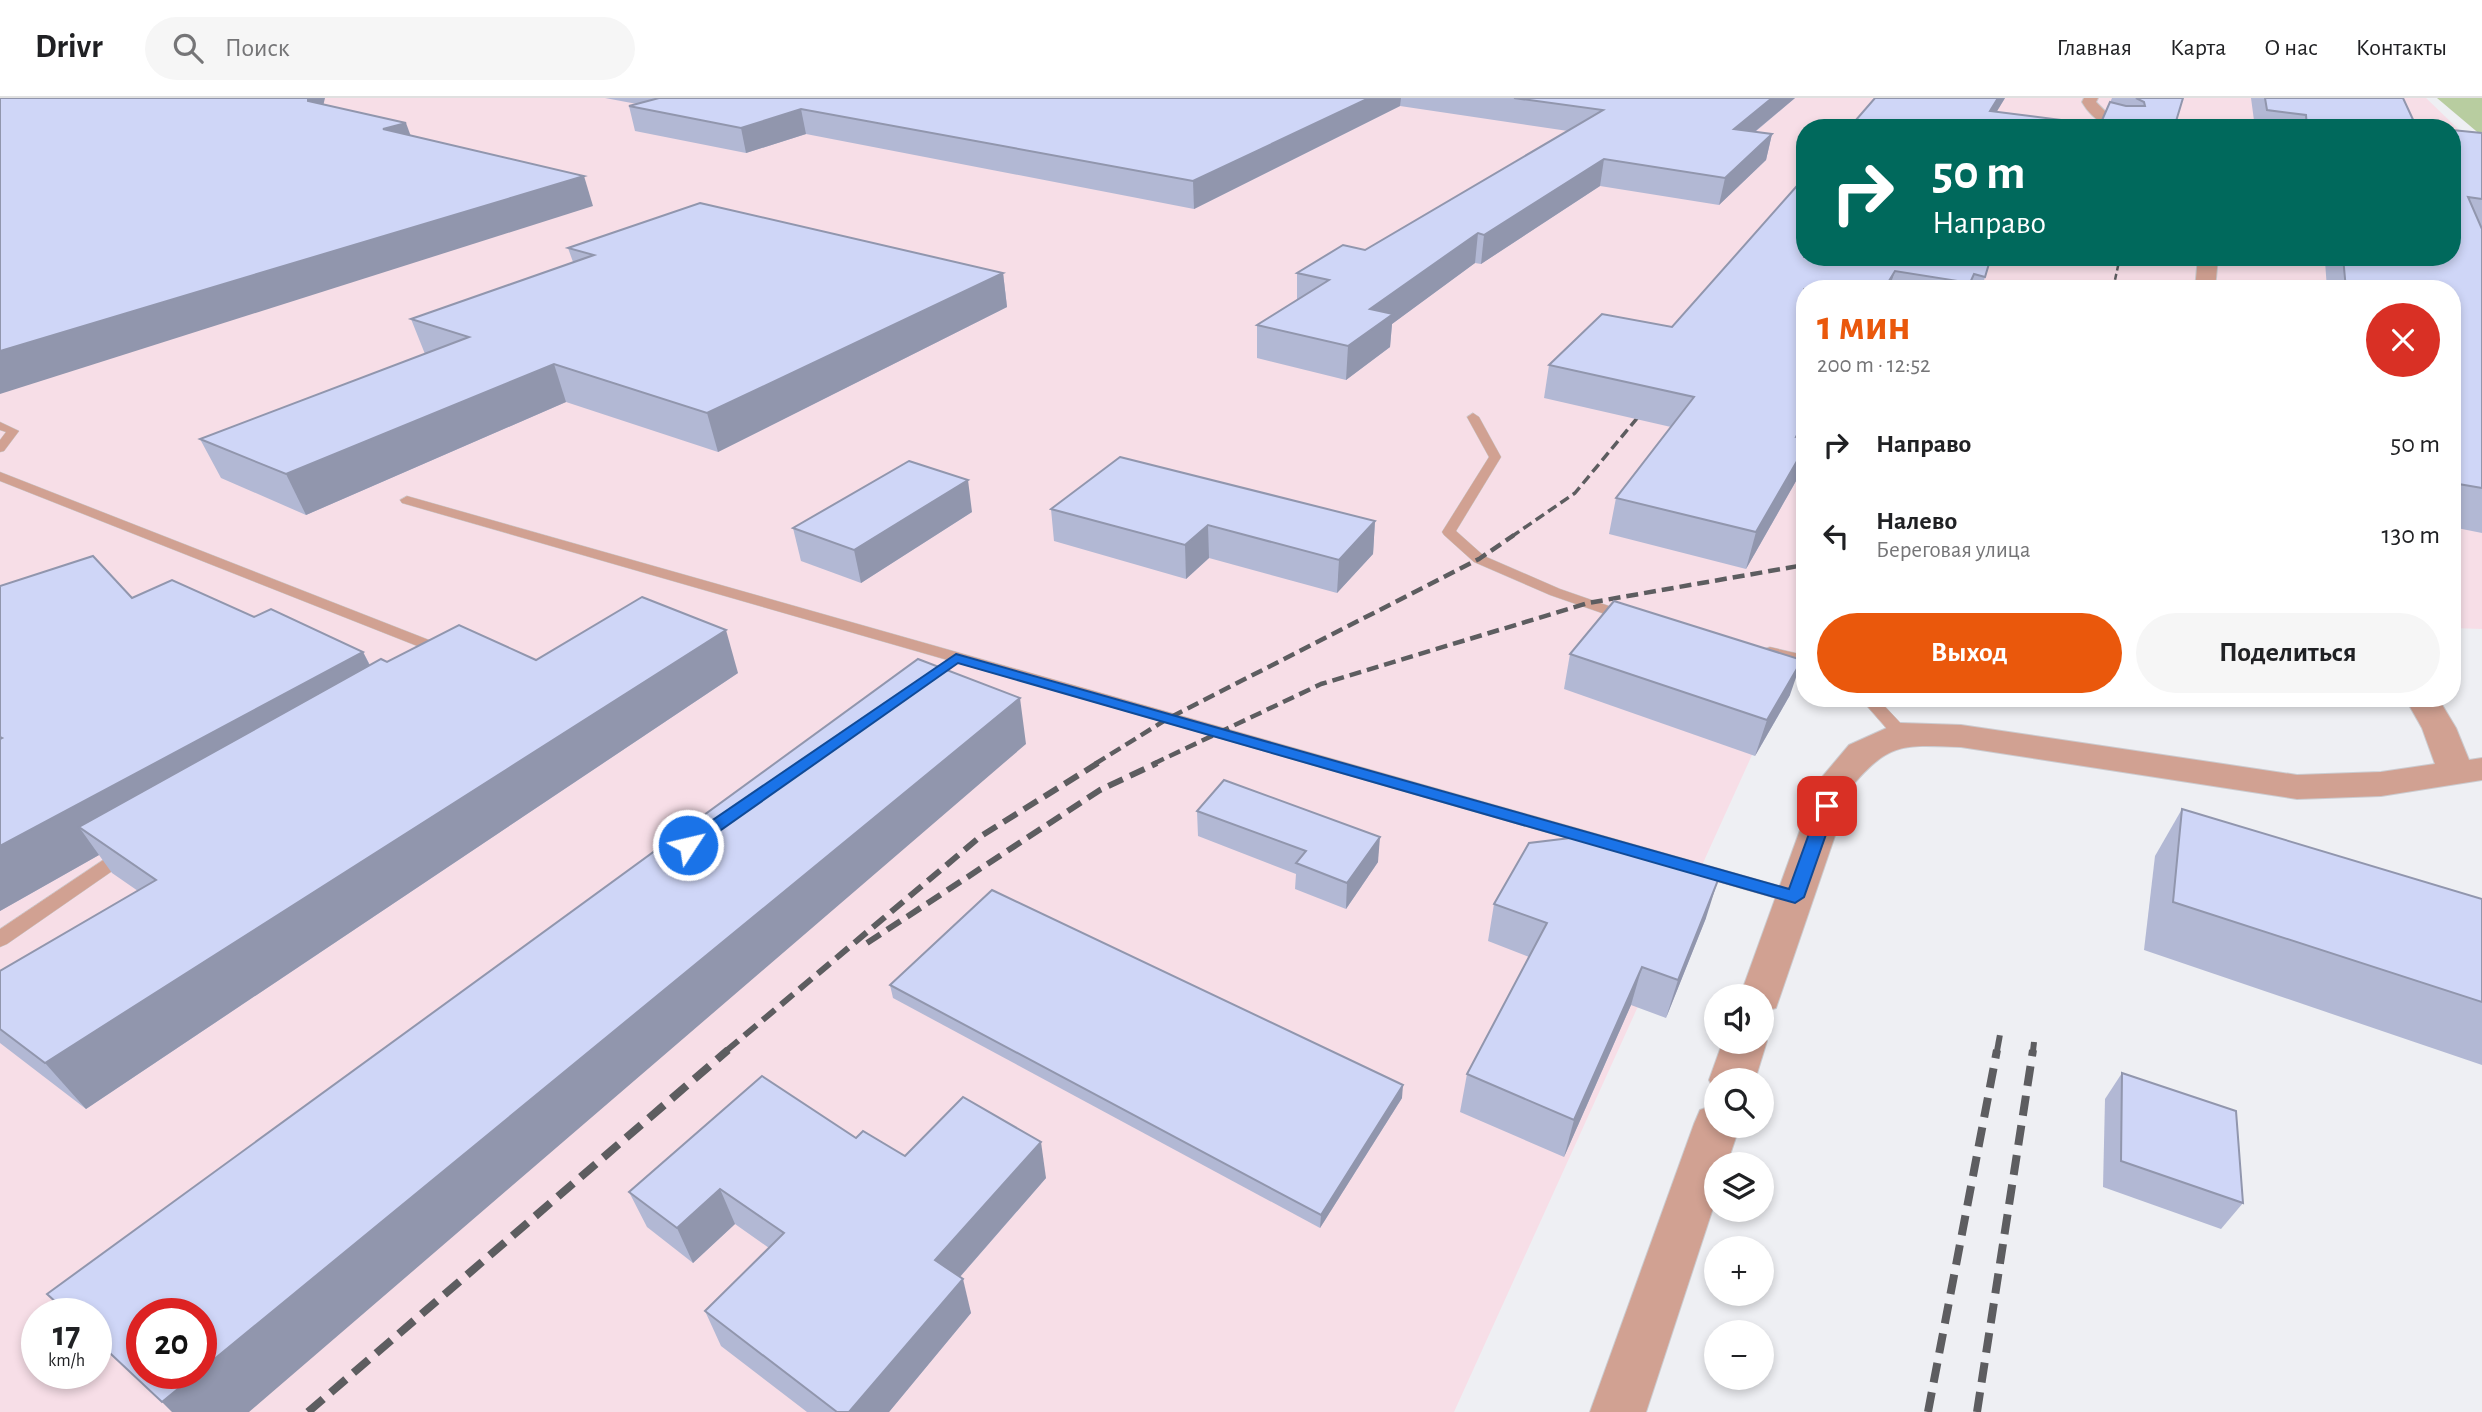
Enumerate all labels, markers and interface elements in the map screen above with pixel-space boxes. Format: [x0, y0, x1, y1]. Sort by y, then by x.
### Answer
search box [145, 17, 635, 80]
icon: search [169, 29, 207, 67]
text: Drivr [35, 31, 103, 64]
text: Поиск [225, 35, 290, 61]
text: Главная [2057, 36, 2132, 60]
text: Карта [2170, 36, 2226, 60]
text: О нас [2264, 36, 2318, 60]
text: Контакты [2356, 36, 2447, 60]
icon: right [1817, 147, 1908, 238]
text: 50 m [1932, 149, 2026, 198]
text: Направо [1932, 207, 2046, 239]
button: close [2366, 303, 2440, 377]
text: 1 мин [1817, 305, 1911, 347]
text: 200 m · 12:52 [1817, 354, 1931, 377]
icon: right [1817, 426, 1855, 464]
text: Направо [1876, 431, 1971, 457]
text: 50 m [2390, 431, 2440, 457]
text: Налево [1876, 508, 1957, 534]
icon: left [1817, 517, 1855, 555]
text: 130 m [2382, 522, 2440, 548]
text: Береговая улица [1876, 539, 2031, 562]
button: Выход [1817, 613, 2122, 693]
button: Поделиться [2136, 613, 2440, 693]
pin [1797, 776, 1857, 836]
icon: arrive [1808, 787, 1846, 825]
position arrow [651, 808, 725, 882]
map controls [1704, 984, 1774, 1390]
button: sound [1704, 984, 1774, 1054]
button: search [1704, 1068, 1774, 1138]
button: layers [1704, 1152, 1774, 1222]
button: + [1704, 1236, 1774, 1306]
speed limit sign: 20 [126, 1298, 217, 1389]
text: 17 [53, 1317, 80, 1352]
button: − [1704, 1320, 1774, 1390]
text: km/h [48, 1352, 85, 1370]

